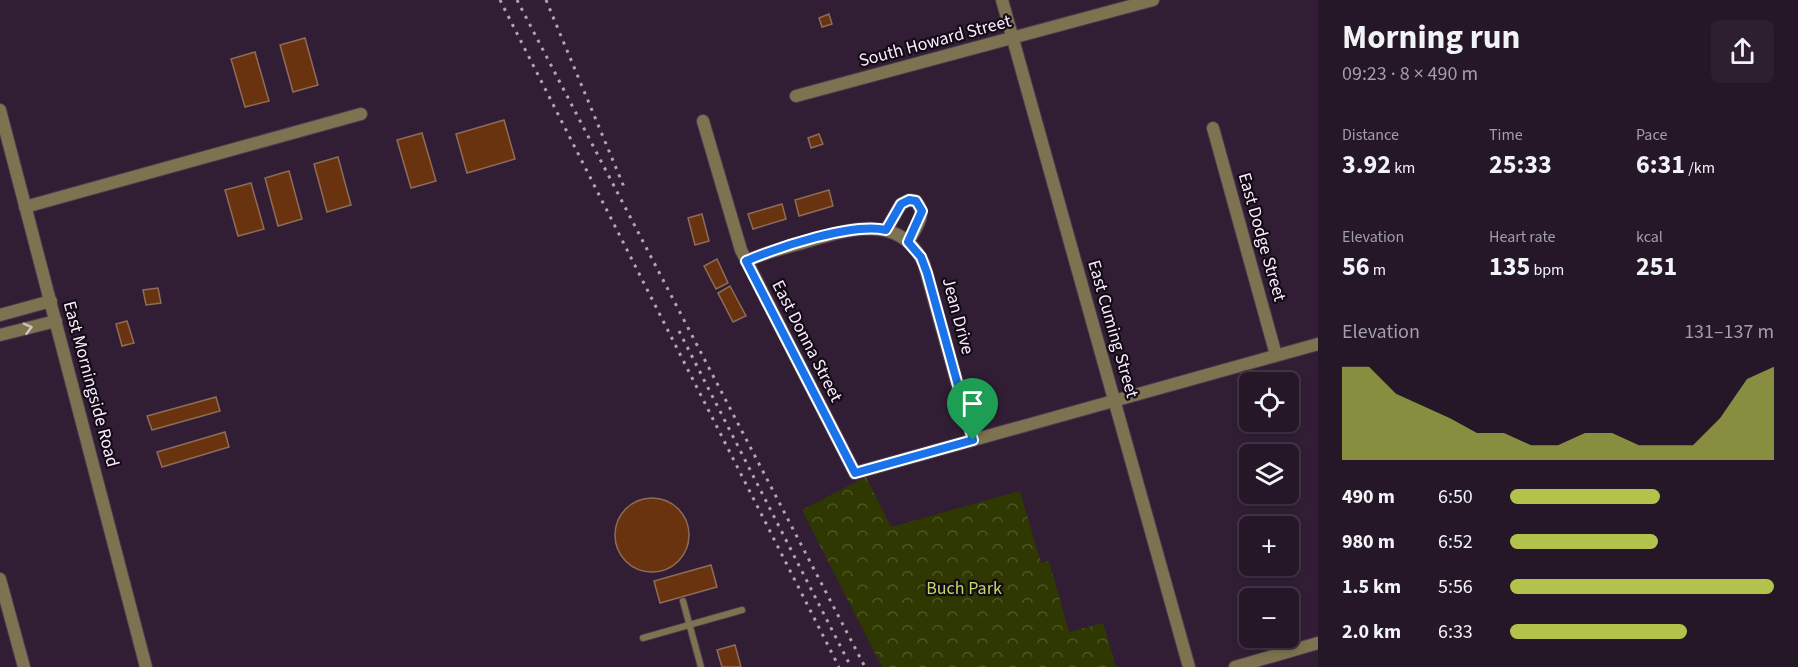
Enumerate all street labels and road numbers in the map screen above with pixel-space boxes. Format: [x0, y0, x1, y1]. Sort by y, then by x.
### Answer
street label: South Howard Street [856, 9, 1014, 73]
street label: East Dodge Street [1232, 170, 1292, 304]
street label: East Cuming Street [1081, 257, 1145, 401]
street label: Jean Drive [936, 275, 980, 357]
street label: East Donna Street [766, 276, 848, 406]
street label: East Morningside Road [57, 298, 125, 470]

